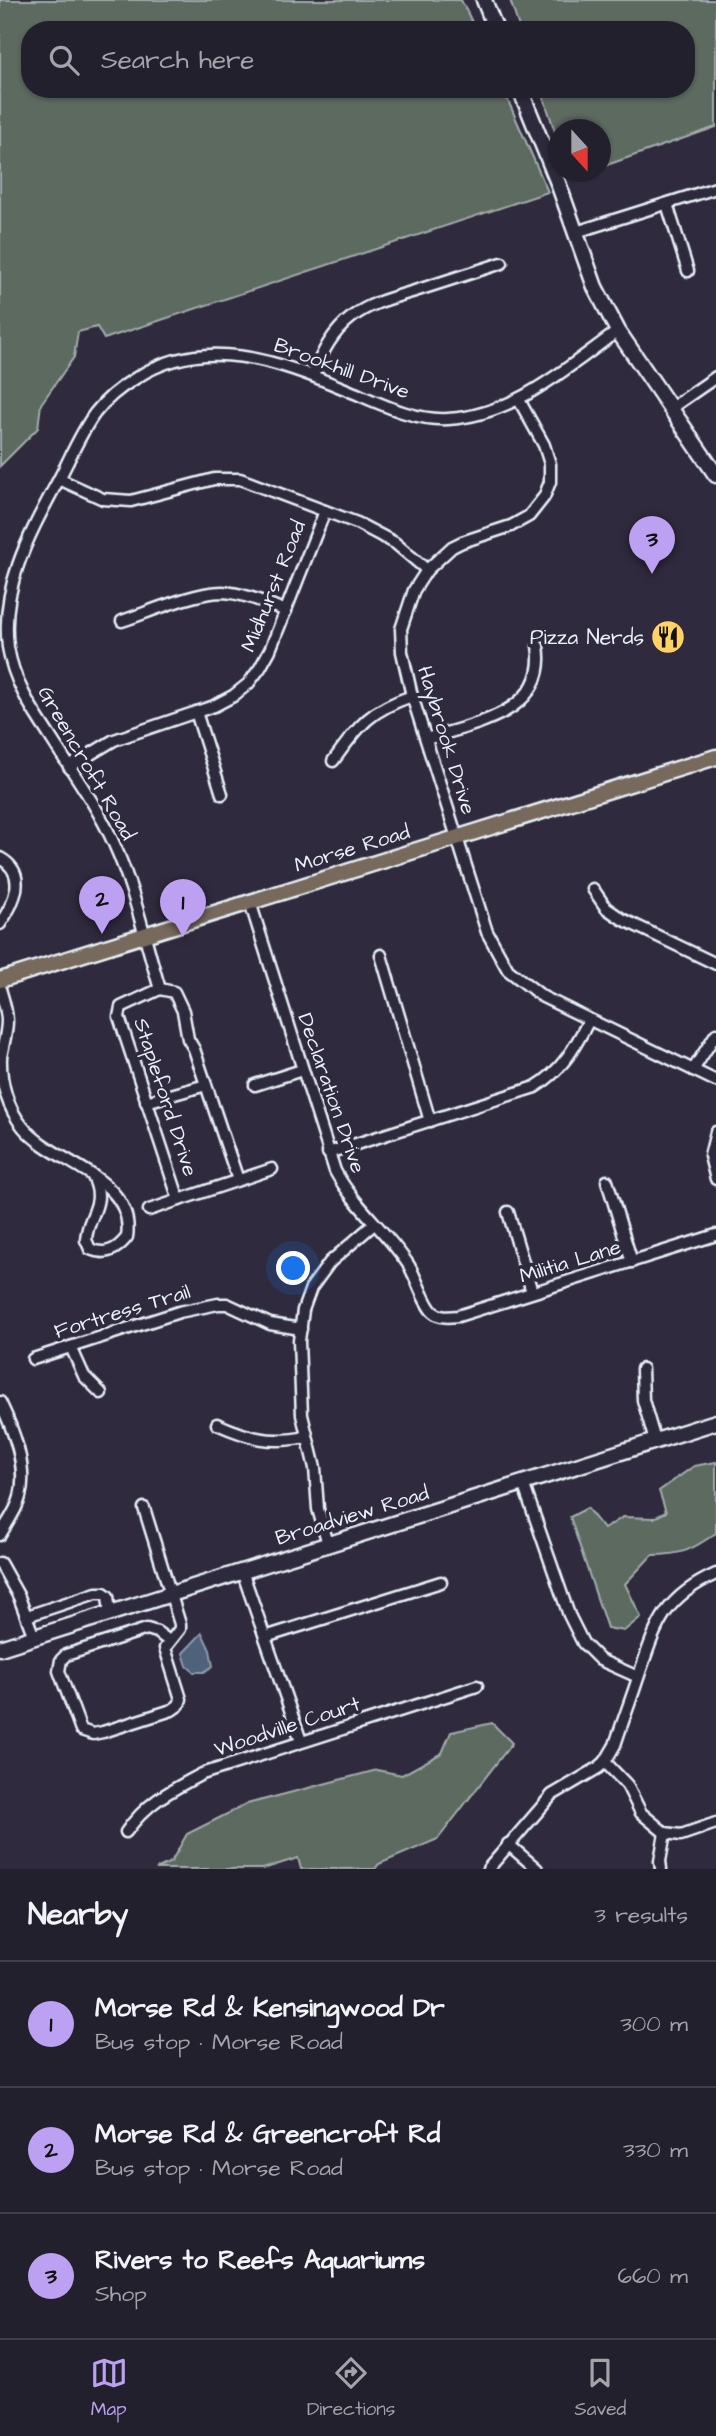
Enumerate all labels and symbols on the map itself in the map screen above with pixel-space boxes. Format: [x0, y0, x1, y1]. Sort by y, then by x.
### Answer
north arrow [548, 119, 611, 182]
street label: Brookhill Drive [270, 331, 414, 406]
street label: Midhurst Road [234, 516, 313, 656]
pin: 3 [629, 516, 675, 574]
restaurant icon: Pizza Nerds [649, 618, 687, 656]
place label: Pizza Nerds [530, 623, 644, 652]
street label: Haybrook Drive [408, 662, 483, 819]
street label: Greencroft Road [31, 681, 143, 846]
street label: Morse Road [291, 817, 414, 880]
pin: 2 [79, 876, 125, 934]
pin: 1 [160, 879, 206, 937]
street label: Declaration Drive [291, 1009, 373, 1177]
street label: Stapleford Drive [125, 1014, 205, 1180]
street label: Militia Lane [516, 1232, 625, 1291]
your location [276, 1251, 310, 1285]
street label: Fortress Trail [51, 1277, 194, 1346]
street label: Broadview Road [272, 1478, 433, 1553]
street label: Woodville Court [210, 1689, 364, 1764]

